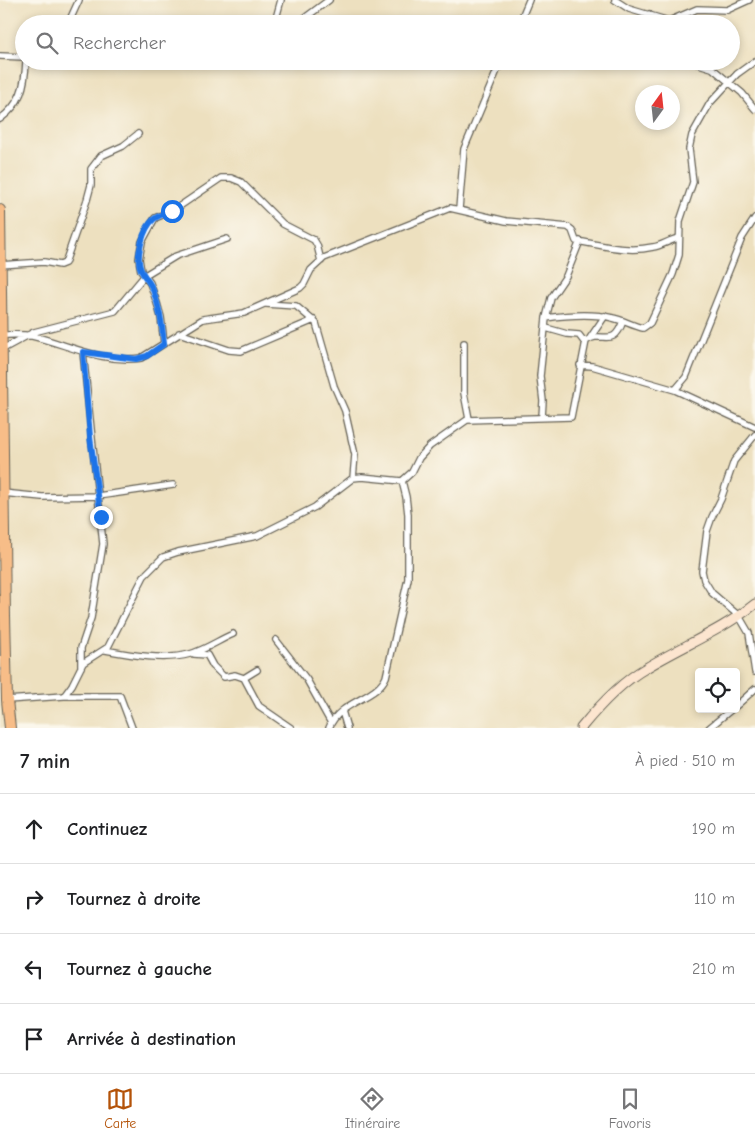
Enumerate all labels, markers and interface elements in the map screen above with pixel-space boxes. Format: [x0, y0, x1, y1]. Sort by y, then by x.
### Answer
search box [15, 15, 740, 70]
icon: search [33, 29, 61, 57]
text: Rechercher [73, 32, 166, 54]
north arrow [635, 85, 680, 130]
route start [161, 200, 184, 223]
route end [90, 506, 113, 529]
map controls [695, 668, 740, 713]
button: locate [695, 668, 740, 713]
text: 7 min [20, 749, 70, 773]
text: À pied · 510 m [635, 752, 735, 770]
icon: ahead [20, 815, 48, 843]
text: Continuez [67, 818, 147, 840]
text: 190 m [692, 820, 735, 838]
icon: right [20, 885, 48, 913]
text: Tournez à droite [67, 888, 201, 910]
text: 110 m [694, 890, 735, 908]
icon: left [20, 955, 48, 983]
text: Tournez à gauche [67, 958, 212, 980]
text: 210 m [692, 960, 735, 978]
icon: arrive [20, 1025, 48, 1053]
text: Arrivée à destination [67, 1028, 236, 1050]
tab: Carte [104, 1085, 136, 1132]
tab: Itinéraire [345, 1085, 400, 1132]
tab: Favoris [609, 1085, 651, 1132]

